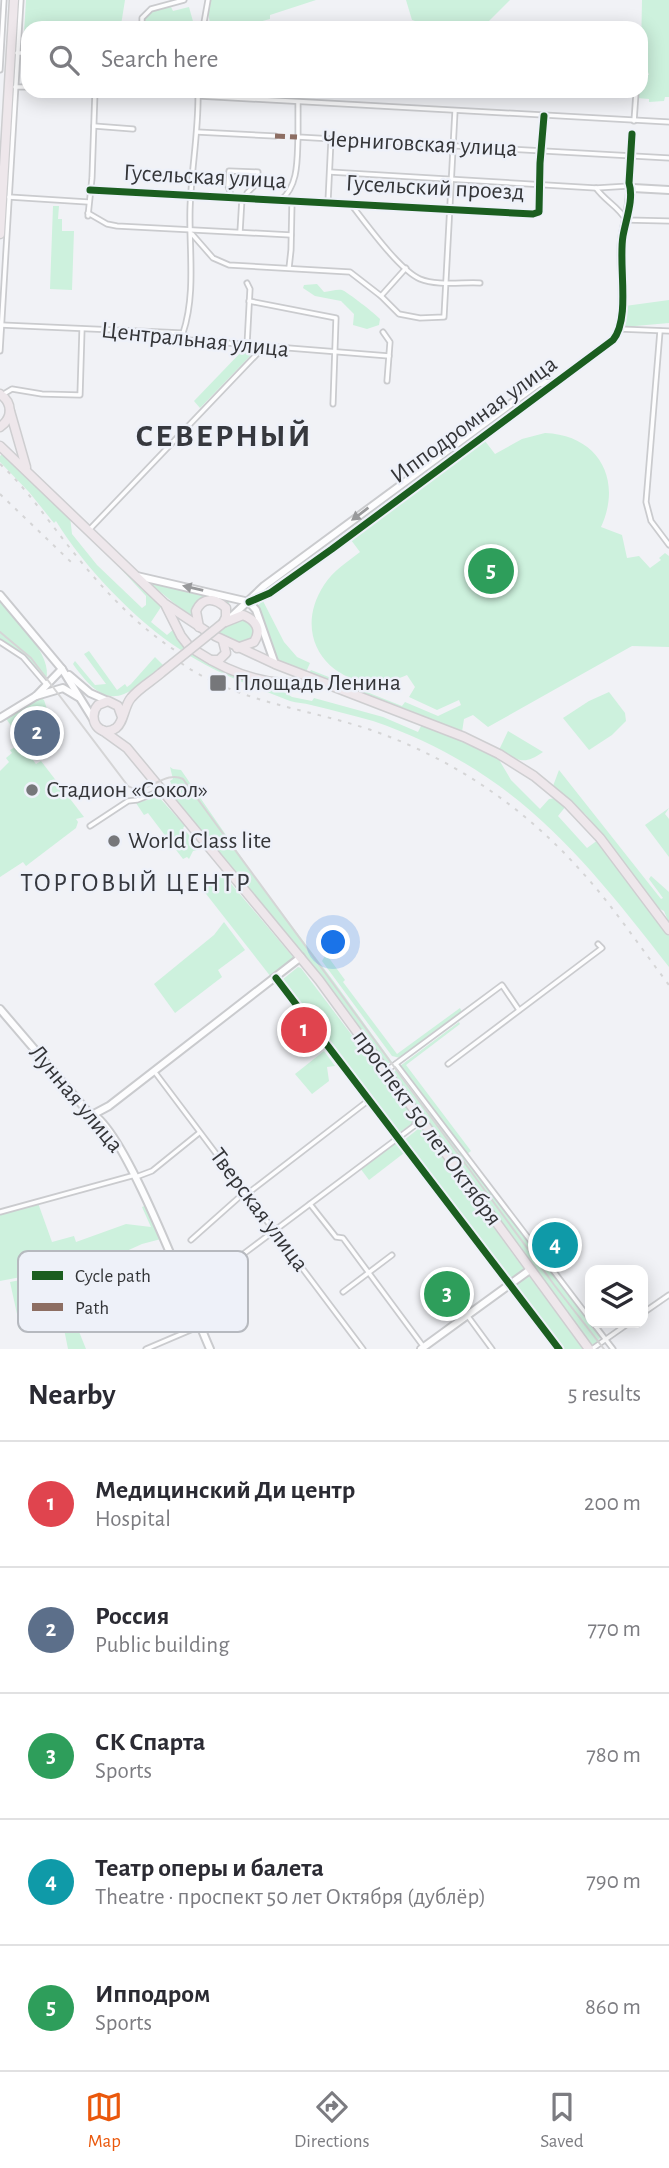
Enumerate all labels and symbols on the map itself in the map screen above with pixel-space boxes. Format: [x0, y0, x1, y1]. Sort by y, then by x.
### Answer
street label: Черниговская улица [322, 127, 518, 161]
street label: Гусельская улица [123, 161, 287, 193]
street label: Гусельский проезд [345, 171, 525, 205]
street label: Центральная улица [100, 318, 290, 362]
street label: Ипподромная улица [386, 352, 562, 488]
district label: СЕВЕРНЫЙ [136, 419, 312, 452]
one-way arrow [351, 507, 369, 522]
pin: 5 [468, 545, 514, 597]
one-way arrow [182, 583, 204, 594]
place label: Площадь Ленина [234, 671, 401, 695]
marker: Площадь Ленина [208, 673, 228, 693]
pin: 2 [14, 707, 60, 759]
place label: Стадион «Сокол» [46, 778, 208, 802]
marker: Стадион «Сокол» [24, 782, 40, 798]
place label: World Class lite [128, 829, 271, 853]
marker: World Class lite [106, 833, 122, 849]
district label: ТОРГОВЫЙ ЦЕНТР [20, 870, 252, 896]
your location [316, 925, 350, 959]
pin: 1 [281, 1004, 327, 1056]
street label: проспект 50 лет Октября [348, 1026, 506, 1230]
street label: Лунная улица [24, 1041, 128, 1157]
street label: Тверская улица [205, 1144, 313, 1276]
pin: 4 [532, 1219, 578, 1271]
legend [18, 1251, 248, 1332]
text: Cycle path [75, 1267, 151, 1286]
pin: 3 [424, 1268, 470, 1320]
text: Path [75, 1299, 109, 1318]

